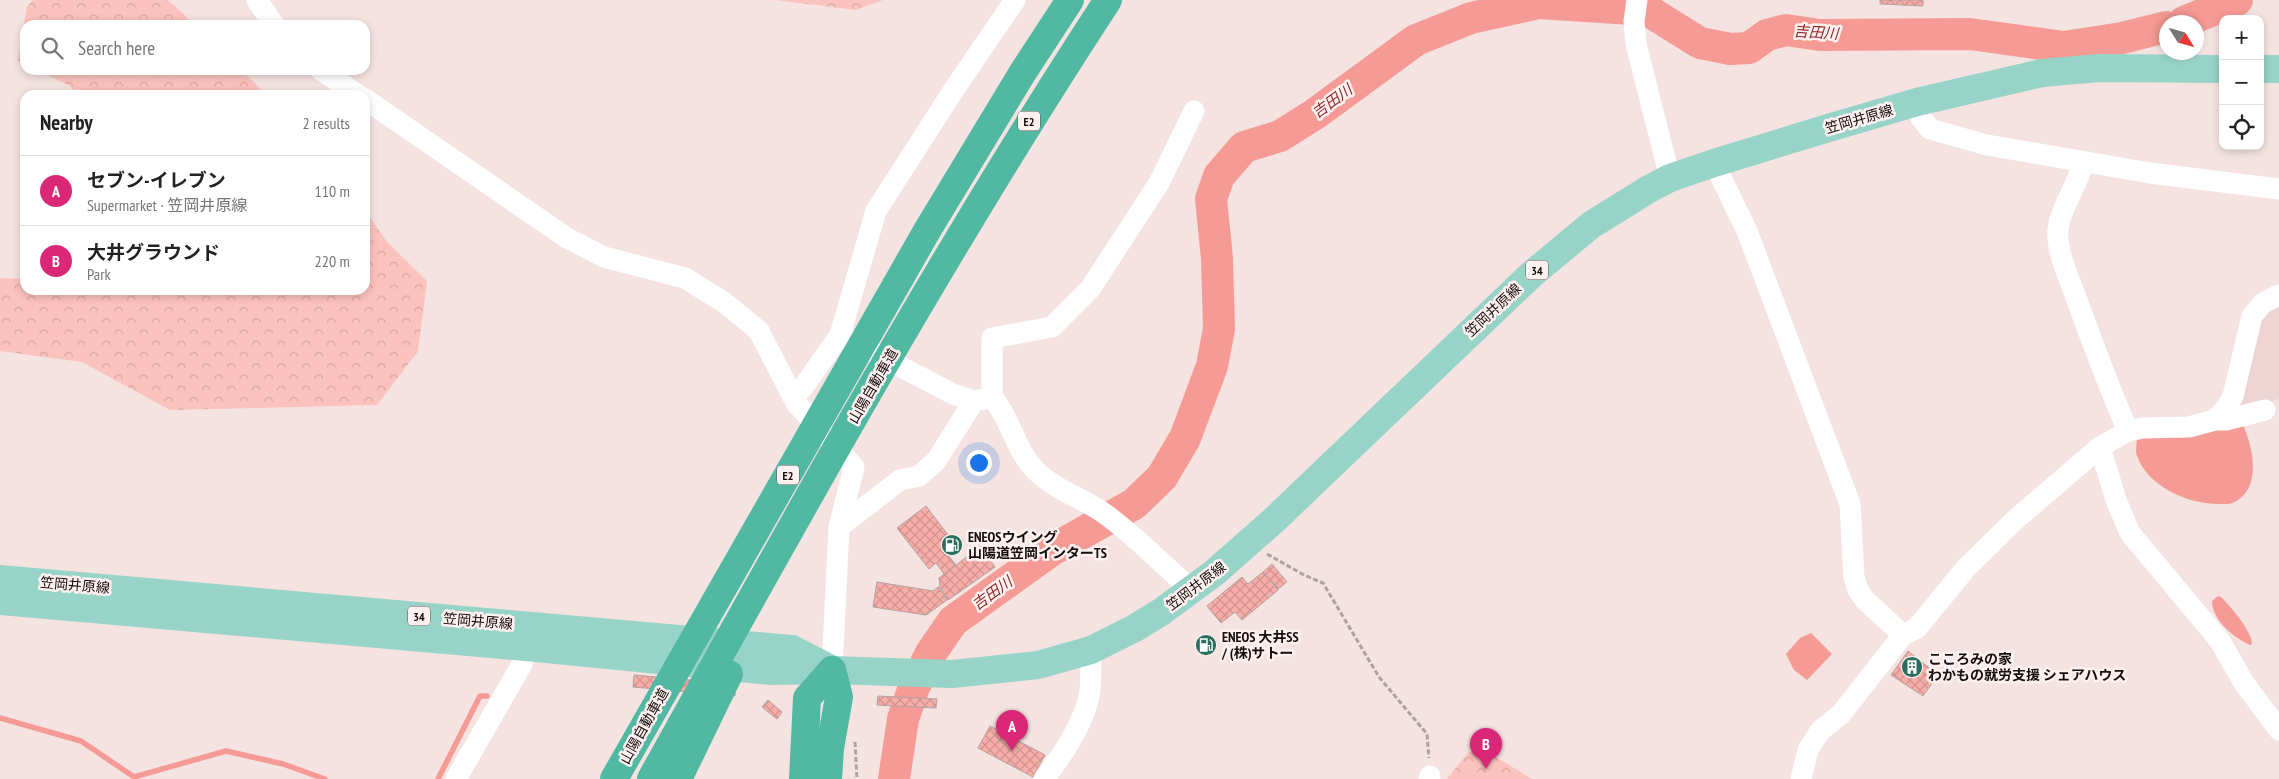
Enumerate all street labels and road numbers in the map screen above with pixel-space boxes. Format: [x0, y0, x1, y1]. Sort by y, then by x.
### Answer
street label: 笠岡井原線 [1823, 101, 1895, 137]
road number: E2 [1018, 112, 1040, 130]
road number: 34 [1526, 260, 1548, 280]
street label: 笠岡井原線 [1461, 280, 1525, 340]
street label: 山陽自動車道 [844, 345, 902, 427]
road number: E2 [777, 466, 799, 484]
street label: 笠岡井原線 [1163, 558, 1229, 614]
street label: 笠岡井原線 [39, 573, 111, 597]
road number: 34 [408, 606, 430, 626]
street label: 笠岡井原線 [442, 609, 514, 633]
street label: 山陽自動車道 [616, 685, 672, 767]

